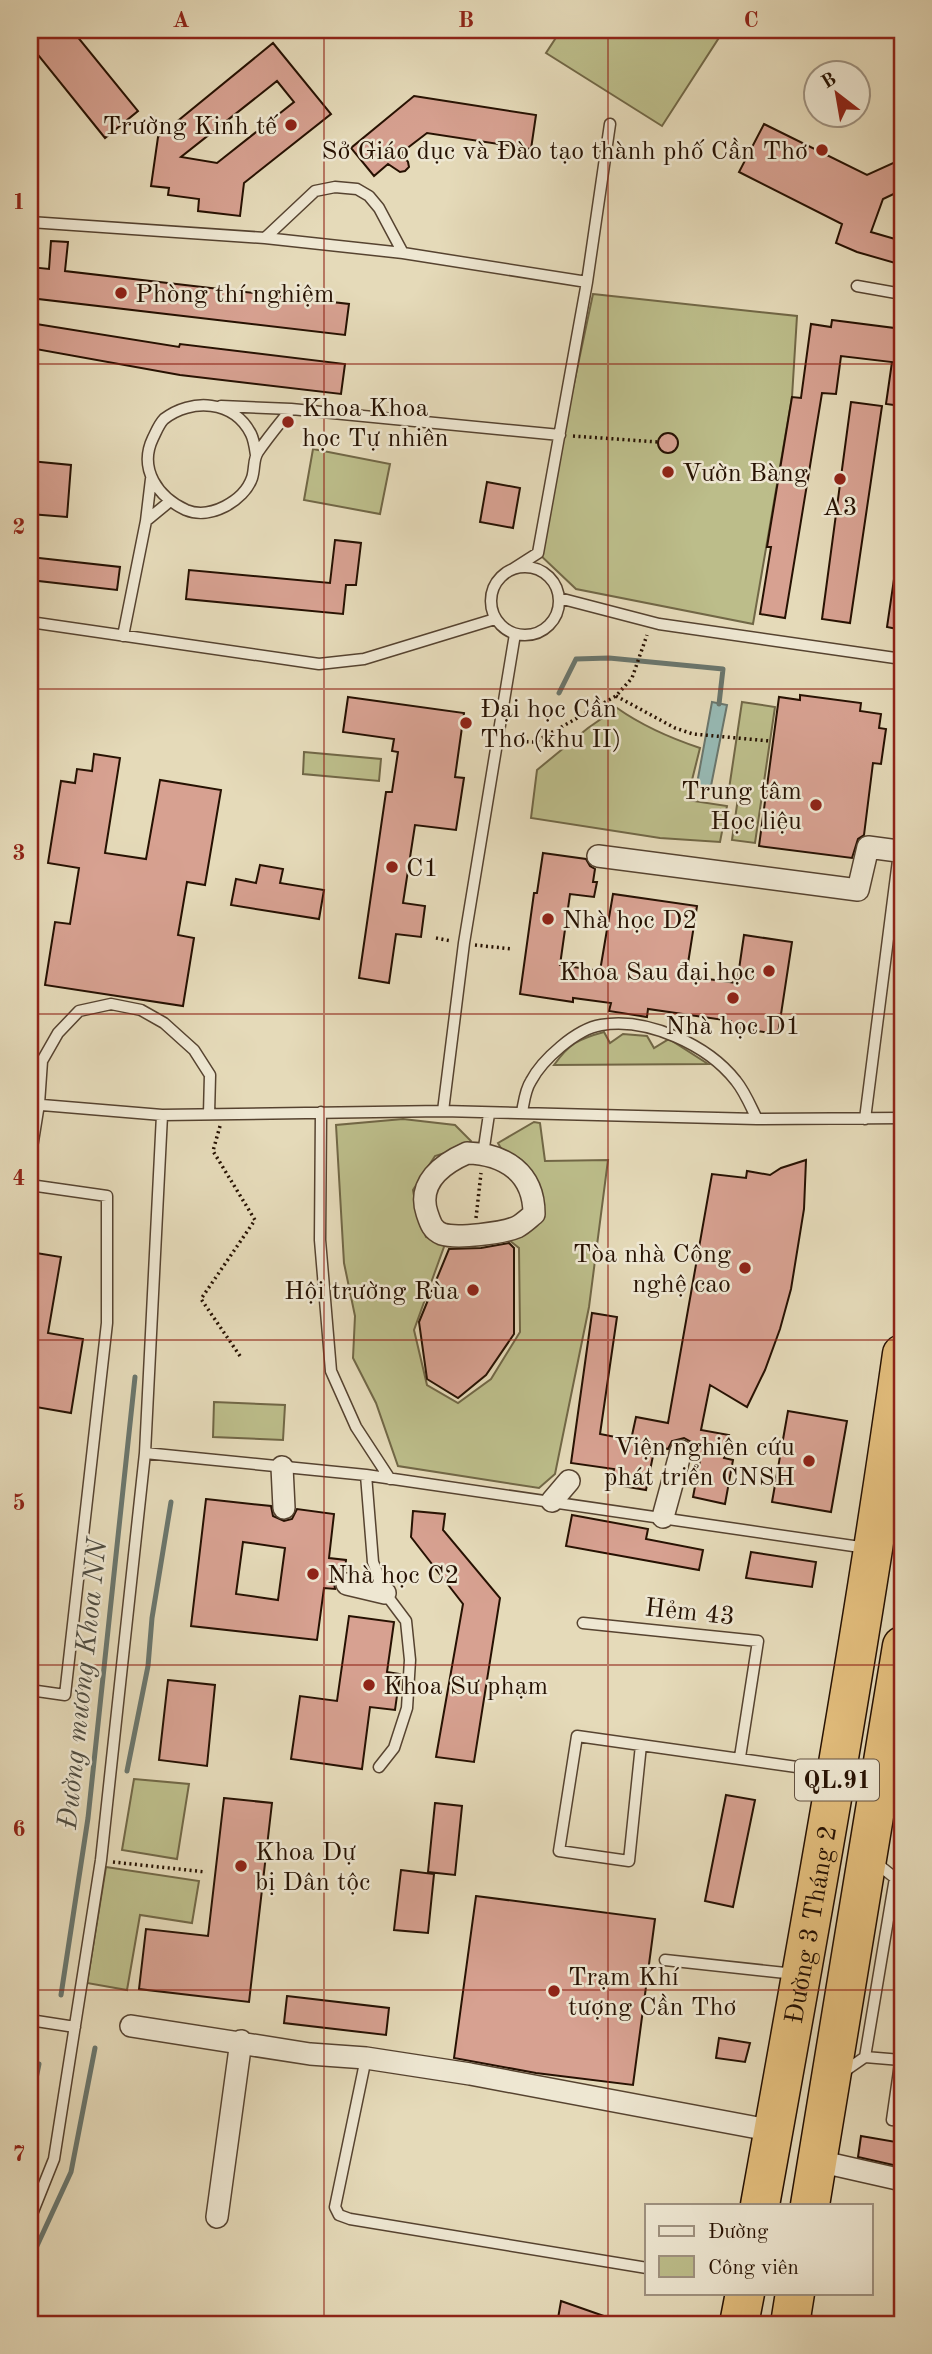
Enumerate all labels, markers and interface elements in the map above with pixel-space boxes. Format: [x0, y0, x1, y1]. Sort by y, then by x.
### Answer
text: A [172, 9, 190, 32]
text: B [458, 9, 474, 32]
text: C [743, 9, 759, 32]
north arrow [802, 60, 872, 130]
text: B [819, 70, 840, 93]
place label: Trường Kinh tế [102, 114, 279, 140]
marker: Trường Kinh tế [283, 117, 299, 133]
place label: Sở Giáo dục và Đào tạo thành phố Cần Thơ [321, 137, 808, 165]
marker: Sở Giáo dục và Đào tạo thành phố Cần Thơ [814, 142, 830, 158]
text: 1 [12, 191, 26, 214]
place label: Phòng thí nghiệm [135, 282, 334, 308]
marker: Phòng thí nghiệm [113, 285, 129, 301]
place label: Khoa Khoa học Tự nhiên [302, 396, 449, 452]
marker: Khoa Khoa học Tự nhiên [280, 414, 296, 430]
place label: Vườn Bàng [682, 461, 808, 487]
marker: Vườn Bàng [660, 464, 676, 480]
marker: A3 [832, 471, 848, 487]
place label: A3 [823, 495, 857, 521]
text: 2 [12, 516, 26, 539]
place label: Đại học Cần Thơ (khu II) [480, 695, 621, 753]
marker: Đại học Cần Thơ (khu II) [458, 715, 474, 731]
place label: Trung tâm Học liệu [681, 779, 802, 835]
marker: Trung tâm Học liệu [808, 797, 824, 813]
text: 3 [12, 842, 26, 865]
place label: C1 [406, 856, 439, 882]
marker: C1 [384, 859, 400, 875]
place label: Nhà học D2 [562, 908, 697, 934]
marker: Nhà học D2 [540, 911, 556, 927]
place label: Khoa Sau đại học [559, 960, 755, 986]
marker: Khoa Sau đại học [761, 963, 777, 979]
marker: Nhà học D1 [725, 990, 741, 1006]
place label: Nhà học D1 [665, 1014, 801, 1040]
text: 4 [12, 1167, 26, 1190]
place label: Tòa nhà Công nghệ cao [573, 1242, 731, 1298]
marker: Tòa nhà Công nghệ cao [737, 1260, 753, 1276]
place label: Hội trường Rùa [284, 1279, 459, 1305]
marker: Hội trường Rùa [465, 1282, 481, 1298]
place label: Viện nghiên cứu phát triển CNSH [604, 1435, 795, 1491]
marker: Viện nghiên cứu phát triển CNSH [801, 1453, 817, 1469]
text: 5 [12, 1492, 26, 1515]
water label: Đường mương Khoa NN [55, 1535, 113, 1832]
place label: Nhà học C2 [327, 1563, 459, 1589]
marker: Nhà học C2 [305, 1566, 321, 1582]
street label: Hẻm 43 [643, 1595, 736, 1631]
place label: Khoa Sư phạm [383, 1674, 548, 1700]
marker: Khoa Sư phạm [361, 1677, 377, 1693]
road number: QL.91 [795, 1760, 879, 1800]
text: 6 [12, 1818, 26, 1841]
street label: Đường 3 Tháng 2 [782, 1824, 842, 2026]
place label: Khoa Dự bị Dân tộc [255, 1840, 370, 1896]
marker: Khoa Dự bị Dân tộc [233, 1858, 249, 1874]
place label: Trạm Khí tượng Cần Thơ [568, 1965, 736, 2021]
marker: Trạm Khí tượng Cần Thơ [546, 1983, 562, 1999]
text: 7 [12, 2143, 26, 2166]
legend [645, 2204, 872, 2294]
text: Đường [708, 2222, 769, 2243]
text: Công viên [708, 2258, 799, 2279]

